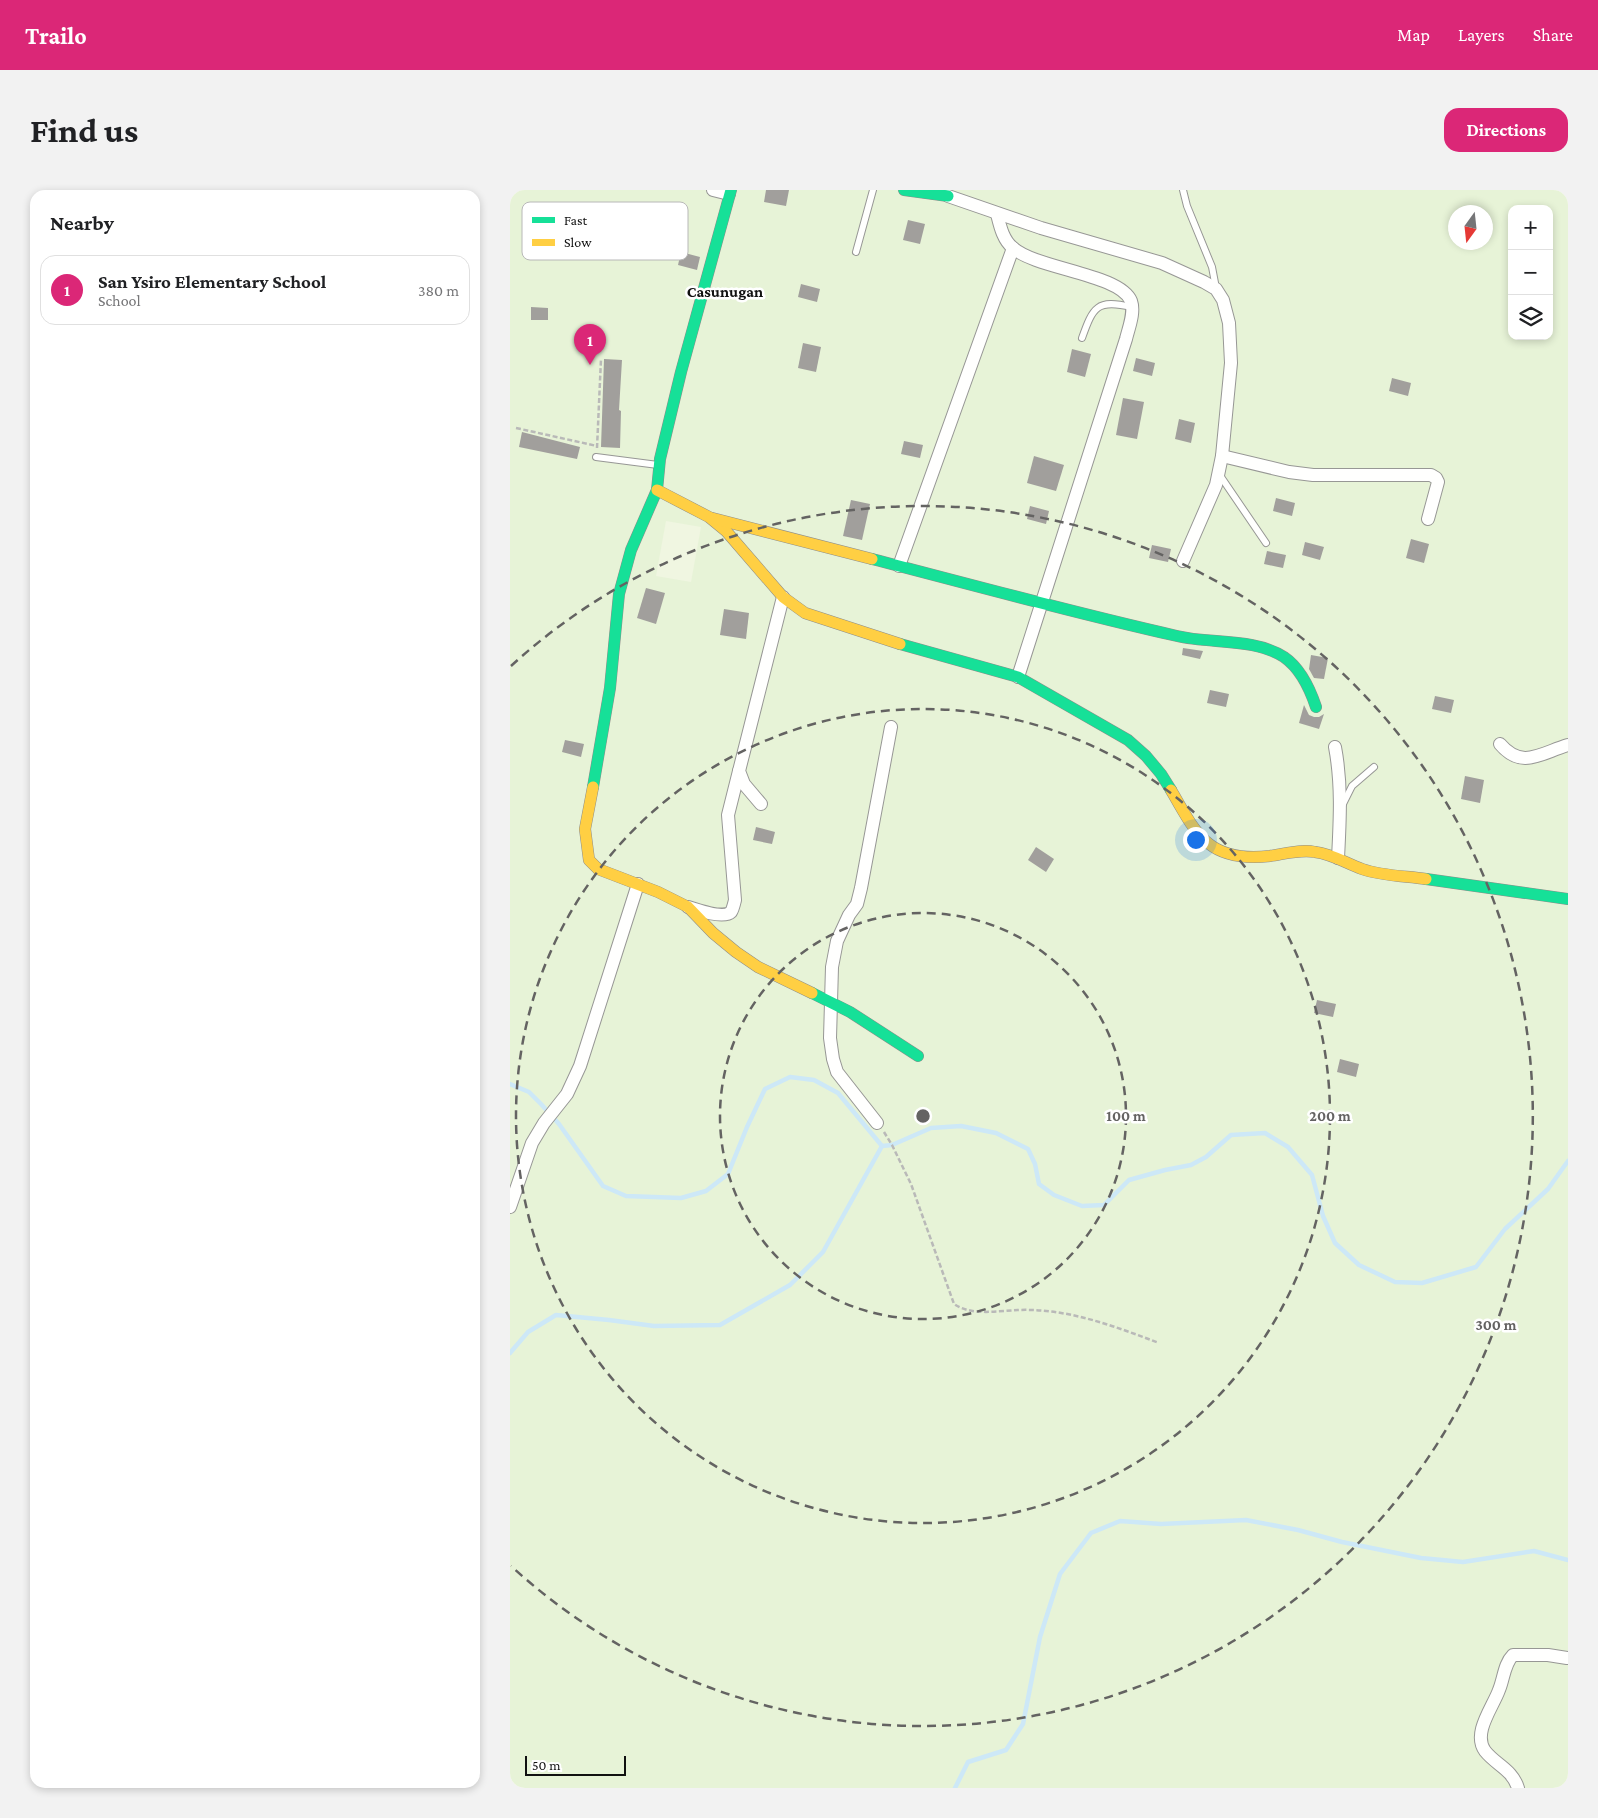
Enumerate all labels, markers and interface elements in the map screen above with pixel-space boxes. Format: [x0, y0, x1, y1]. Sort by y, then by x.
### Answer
text: Trailo [25, 22, 87, 49]
text: Map [1397, 25, 1430, 45]
text: Layers [1458, 25, 1505, 45]
text: Share [1533, 25, 1573, 45]
button: Directions [1444, 108, 1568, 152]
text: Find us [30, 111, 138, 150]
legend [522, 202, 688, 260]
north arrow [1448, 205, 1493, 250]
map controls [1508, 205, 1553, 340]
button: + [1508, 205, 1553, 250]
text: Nearby [50, 211, 114, 235]
text: Fast [564, 212, 588, 228]
text: Slow [564, 234, 592, 250]
button: − [1508, 250, 1553, 295]
text: San Ysiro Elementary School [98, 271, 326, 292]
text: 1 [64, 282, 70, 299]
text: 380 m [418, 282, 459, 299]
district label: Casunugan [687, 283, 763, 300]
text: School [98, 292, 141, 309]
button: layers [1508, 295, 1553, 340]
pin: 1 [574, 324, 606, 365]
your location [1183, 827, 1209, 853]
centre of rings [914, 1107, 932, 1125]
text: 100 m [1106, 1108, 1146, 1124]
text: 200 m [1309, 1108, 1351, 1124]
text: 300 m [1475, 1317, 1517, 1333]
scale bar [525, 1753, 626, 1776]
text: 50 m [532, 1757, 560, 1773]

